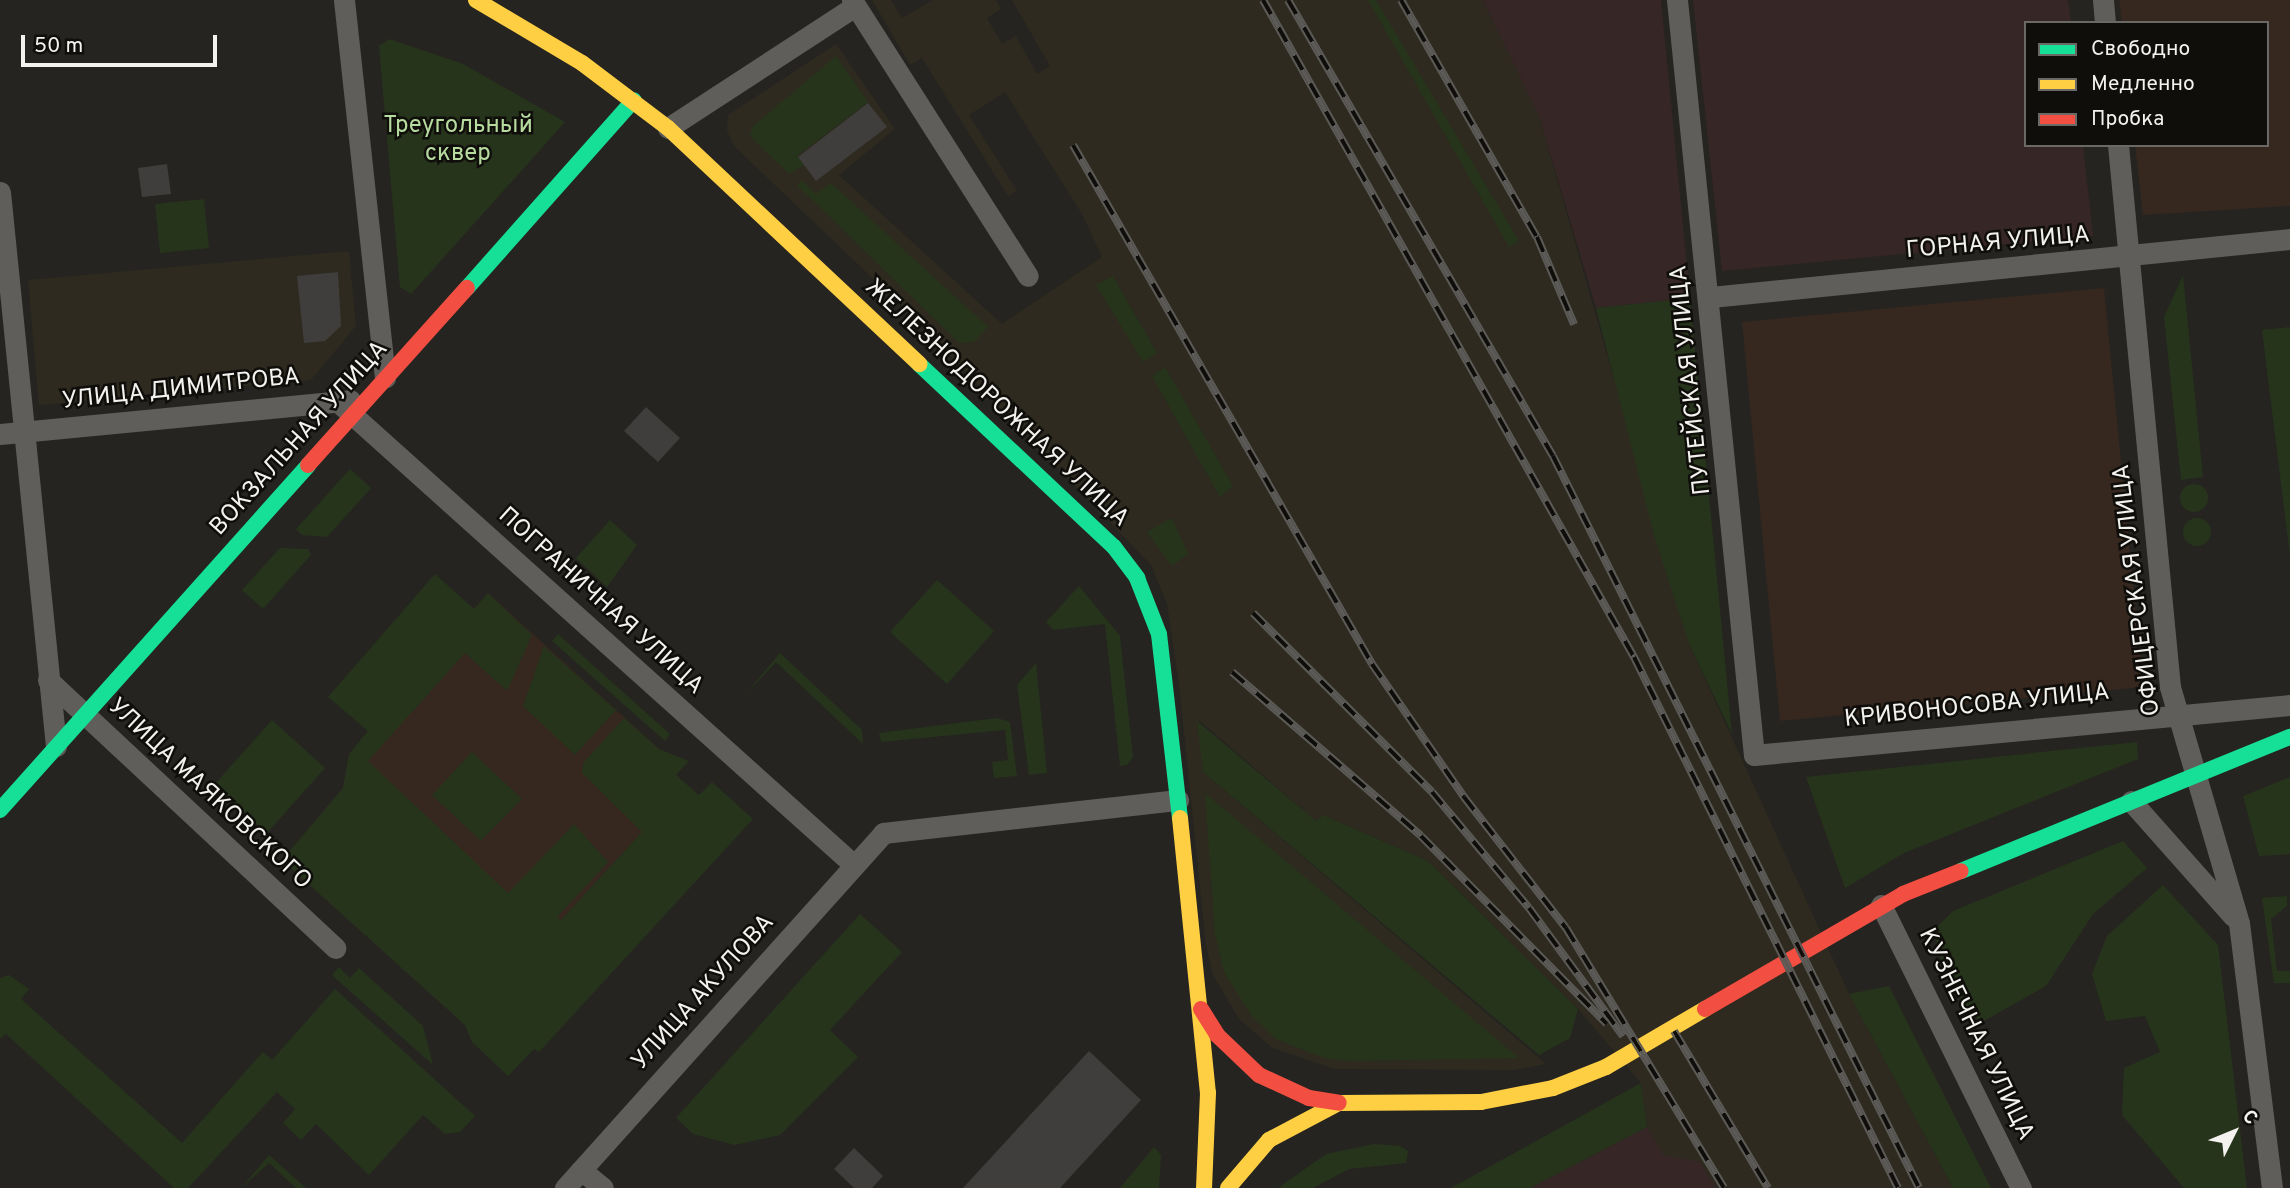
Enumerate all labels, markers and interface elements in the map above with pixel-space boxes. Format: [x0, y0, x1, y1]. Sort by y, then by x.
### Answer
scale bar [24, 21, 220, 65]
legend [2024, 21, 2269, 147]
text: 50 m [34, 33, 83, 60]
text: Свободно [2091, 36, 2190, 63]
text: Медленно [2091, 71, 2195, 98]
text: Пробка [2091, 106, 2164, 133]
park label: Треугольный сквер [383, 113, 533, 169]
street label: ГОРНАЯ УЛИЦА [1905, 222, 2091, 266]
street label: ПУТЕЙСКАЯ УЛИЦА [1666, 264, 1718, 496]
street label: ЖЕЛЕЗНОДОРОЖНАЯ УЛИЦА [858, 274, 1134, 534]
street label: ВОКЗАЛЬНАЯ УЛИЦА [205, 336, 395, 542]
street label: УЛИЦА ДИМИТРОВА [60, 363, 302, 417]
street label: ОФИЦЕРСКАЯ УЛИЦА [2108, 462, 2168, 718]
street label: ПОГРАНИЧНАЯ УЛИЦА [491, 502, 709, 702]
street label: КРИВОНОСОВА УЛИЦА [1842, 679, 2112, 735]
street label: УЛИЦА МАЯКОВСКОГО [101, 693, 317, 897]
street label: УЛИЦА АКУЛОВА [626, 909, 782, 1077]
street label: КУЗНЕЧНАЯ УЛИЦА [1911, 924, 2039, 1146]
north arrow [2199, 1097, 2269, 1167]
text: С [2236, 1105, 2262, 1130]

